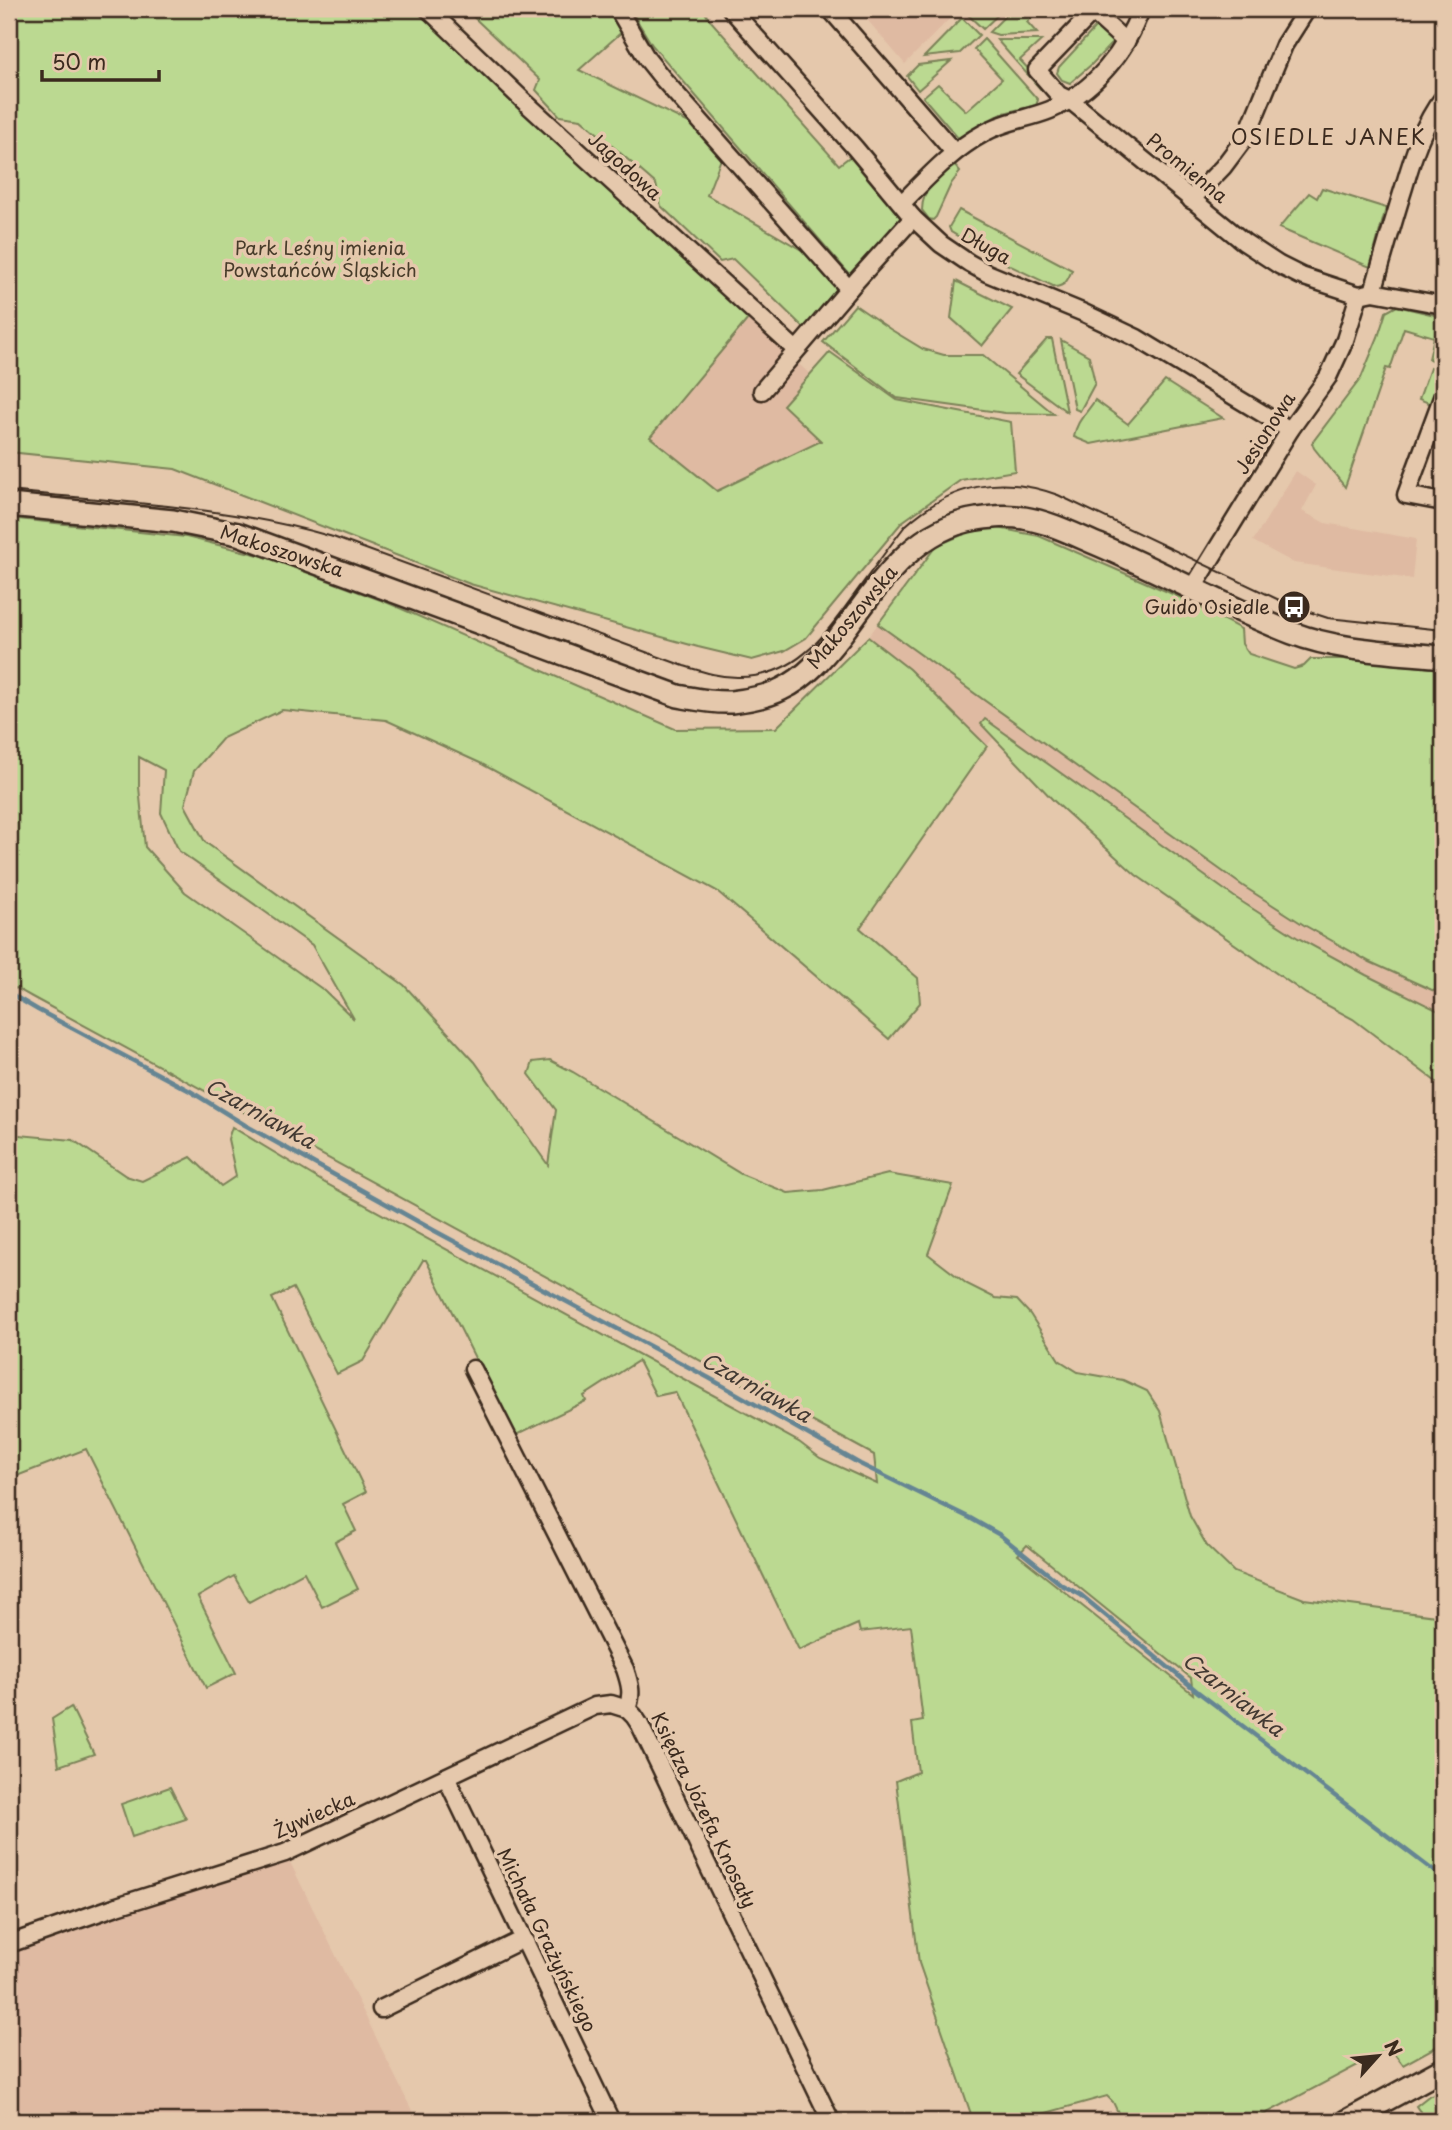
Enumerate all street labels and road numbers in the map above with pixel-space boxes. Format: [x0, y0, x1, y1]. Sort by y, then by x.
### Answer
street label: Jagodowa [582, 124, 669, 207]
street label: Promienna [1141, 126, 1235, 209]
street label: Długa [956, 220, 1017, 270]
street label: Jesionowa [1227, 386, 1301, 479]
street label: Makoszowska [217, 517, 348, 583]
street label: Makoszowska [799, 558, 903, 674]
street label: Księdza Józefa Knosały [645, 1707, 765, 1912]
street label: Żywiecka [269, 1784, 359, 1844]
street label: Michała Grażyńskiego [491, 1843, 605, 2036]

